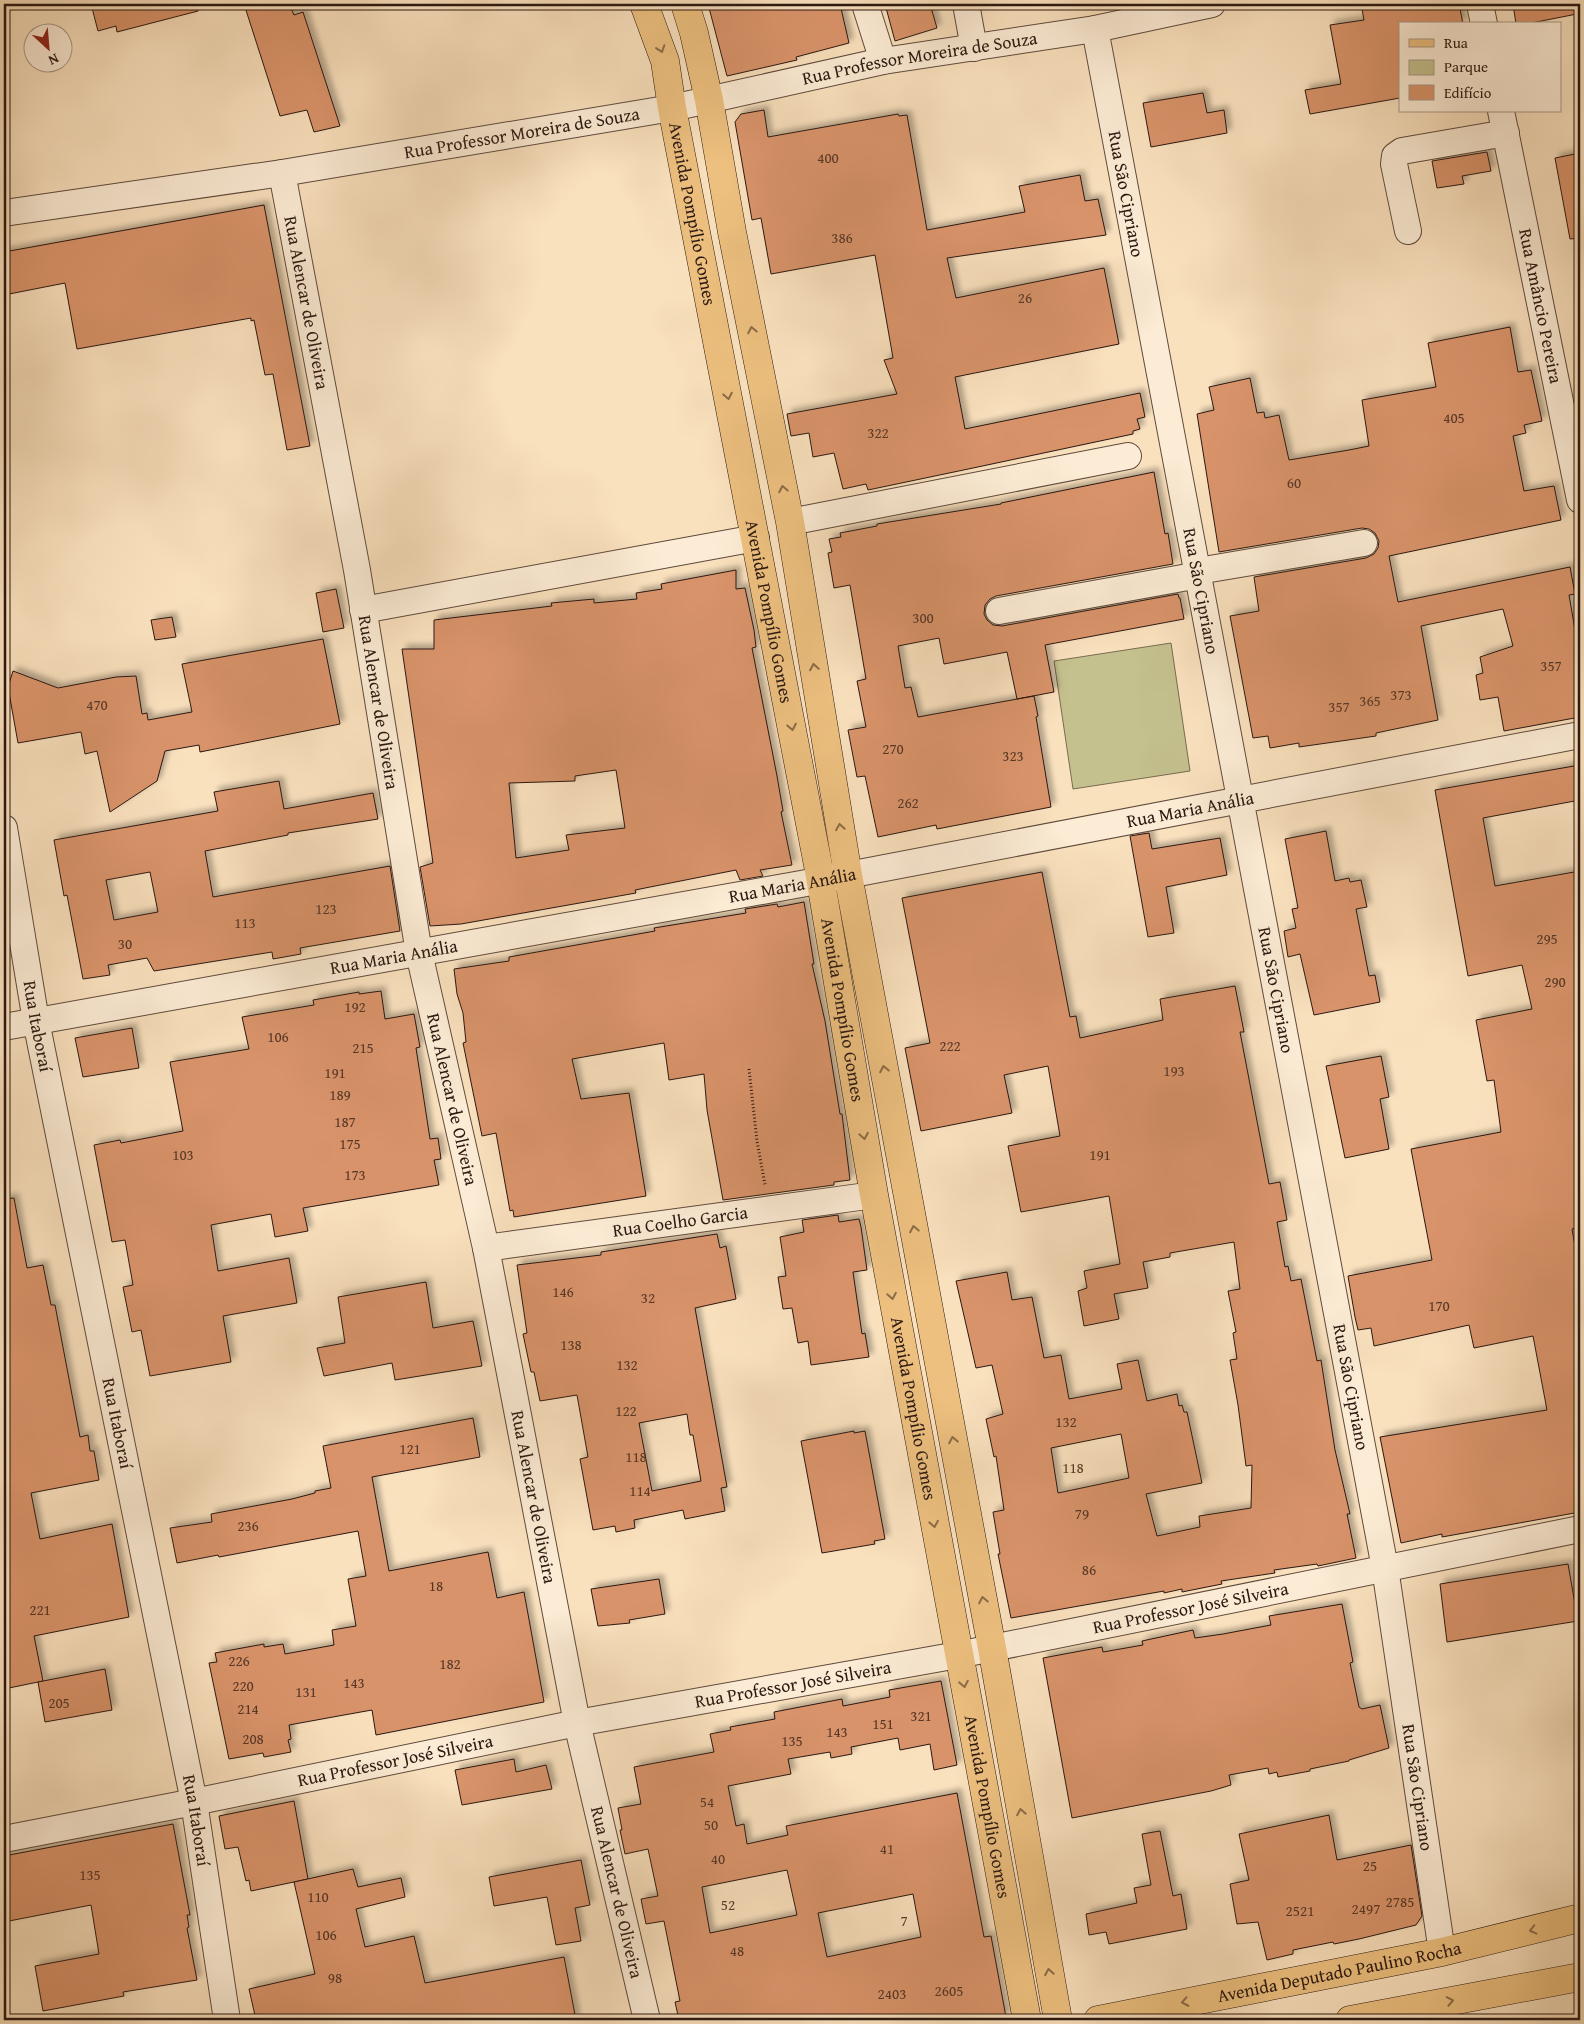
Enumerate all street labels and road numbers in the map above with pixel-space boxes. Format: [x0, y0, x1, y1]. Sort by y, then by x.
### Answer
street label: Rua Professor Moreira de Souza [799, 24, 1039, 92]
street label: Rua Professor Moreira de Souza [402, 100, 642, 165]
street label: Avenida Pompílio Gomes [662, 120, 724, 308]
street label: Rua São Cipriano [1101, 129, 1152, 259]
street label: Rua Alencar de Oliveira [277, 214, 337, 392]
street label: Rua Amâncio Pereira [1512, 226, 1570, 386]
street label: Avenida Pompílio Gomes [739, 517, 800, 705]
street label: Rua São Cipriano [1176, 526, 1227, 656]
street label: Rua Alencar de Oliveira [352, 613, 406, 792]
street label: Rua Maria Anália [1124, 784, 1257, 834]
street label: Rua Maria Anália [726, 860, 859, 910]
street label: Avenida Pompílio Gomes [814, 916, 872, 1104]
street label: Rua São Cipriano [1251, 925, 1302, 1055]
street label: Rua Maria Anália [328, 932, 460, 981]
street label: Rua Itaboraí [16, 978, 60, 1075]
street label: Rua Alencar de Oliveira [420, 1010, 485, 1188]
street label: Rua Coelho Garcia [611, 1198, 750, 1244]
street label: Avenida Pompílio Gomes [884, 1314, 944, 1502]
street label: Rua São Cipriano [1326, 1322, 1377, 1452]
street label: Rua Itaboraí [95, 1375, 140, 1472]
street label: Rua Alencar de Oliveira [504, 1408, 564, 1586]
street label: Rua Professor José Silveira [1090, 1574, 1291, 1640]
street label: Rua Professor José Silveira [693, 1653, 894, 1715]
street label: Avenida Pompílio Gomes [958, 1713, 1018, 1900]
street label: Rua São Cipriano [1395, 1722, 1441, 1853]
street label: Rua Professor José Silveira [295, 1727, 496, 1793]
street label: Rua Itaboraí [176, 1772, 218, 1869]
street label: Rua Alencar de Oliveira [584, 1803, 651, 1981]
street label: Avenida Deputado Paulino Rocha [1215, 1934, 1464, 2009]

